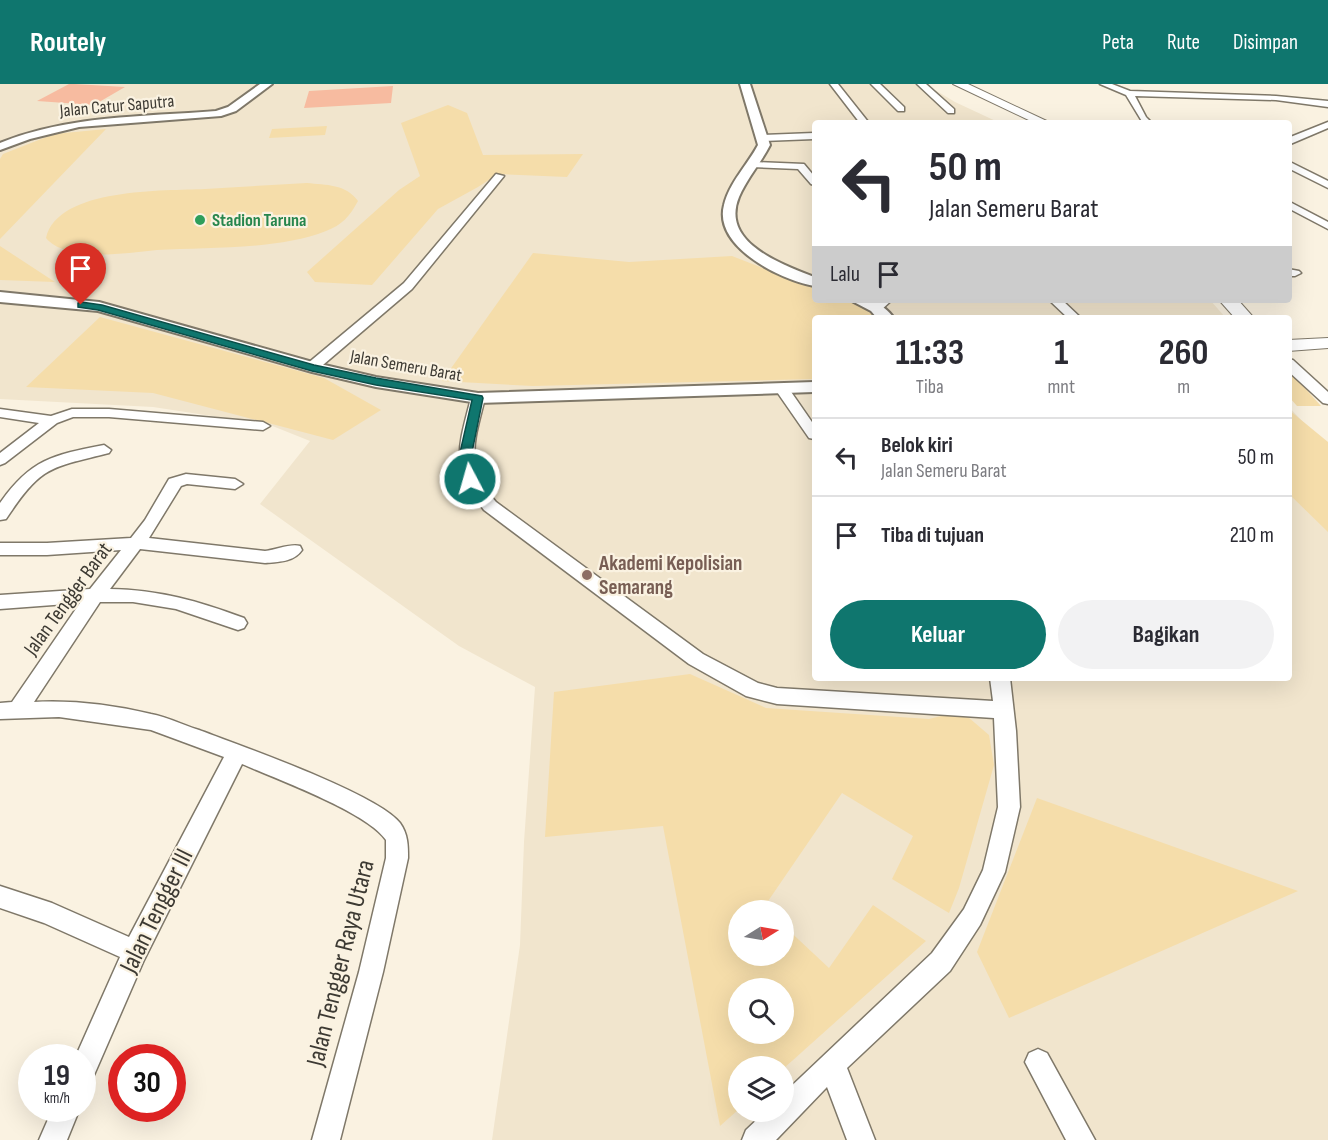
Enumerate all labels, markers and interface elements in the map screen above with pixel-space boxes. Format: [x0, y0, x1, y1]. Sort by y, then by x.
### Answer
text: Routely [30, 26, 106, 59]
text: Peta [1102, 30, 1134, 55]
text: Rute [1167, 30, 1200, 55]
text: Disimpan [1233, 30, 1298, 55]
street label: Jalan Catur Saputra [58, 91, 175, 122]
text: 50 m [929, 142, 1002, 193]
icon: left [830, 144, 908, 222]
text: Jalan Semeru Barat [929, 193, 1099, 225]
place label: Stadion Taruna [212, 210, 306, 231]
marker: Stadion Taruna [193, 213, 207, 227]
pin [55, 243, 106, 305]
icon: arrive [64, 252, 97, 285]
icon: arrive [872, 258, 905, 291]
text: Lalu [830, 261, 860, 288]
text: 11:33 [895, 332, 964, 375]
text: 1 [1054, 332, 1068, 375]
text: 260 [1159, 332, 1209, 375]
street label: Jalan Semeru Barat [348, 346, 464, 386]
text: Tiba [916, 375, 944, 399]
text: mnt [1048, 375, 1075, 399]
text: m [1177, 375, 1190, 399]
text: Belok kiri [881, 432, 953, 459]
icon: left [830, 441, 863, 474]
text: 50 m [1238, 444, 1274, 471]
position arrow [438, 447, 502, 511]
text: Jalan Semeru Barat [881, 459, 1007, 483]
icon: arrive [830, 519, 863, 552]
text: Tiba di tujuan [881, 522, 984, 549]
text: 210 m [1230, 522, 1274, 549]
street label: Jalan Tengger Barat [18, 538, 117, 661]
place label: Akademi Kepolisian Semarang [598, 551, 742, 600]
marker: Akademi Kepolisian Semarang [580, 568, 594, 582]
button: Keluar [830, 600, 1046, 669]
button: Bagikan [1058, 600, 1274, 669]
street label: Jalan Tengger III [113, 844, 200, 979]
street label: Jalan Tengger Raya Utara [300, 857, 382, 1070]
north arrow [728, 900, 794, 966]
map controls [728, 900, 794, 1122]
button: search [728, 978, 794, 1044]
speed limit sign: 30 [108, 1044, 186, 1122]
button: layers [728, 1056, 794, 1122]
text: 19 [44, 1058, 70, 1094]
text: km/h [44, 1089, 70, 1108]

